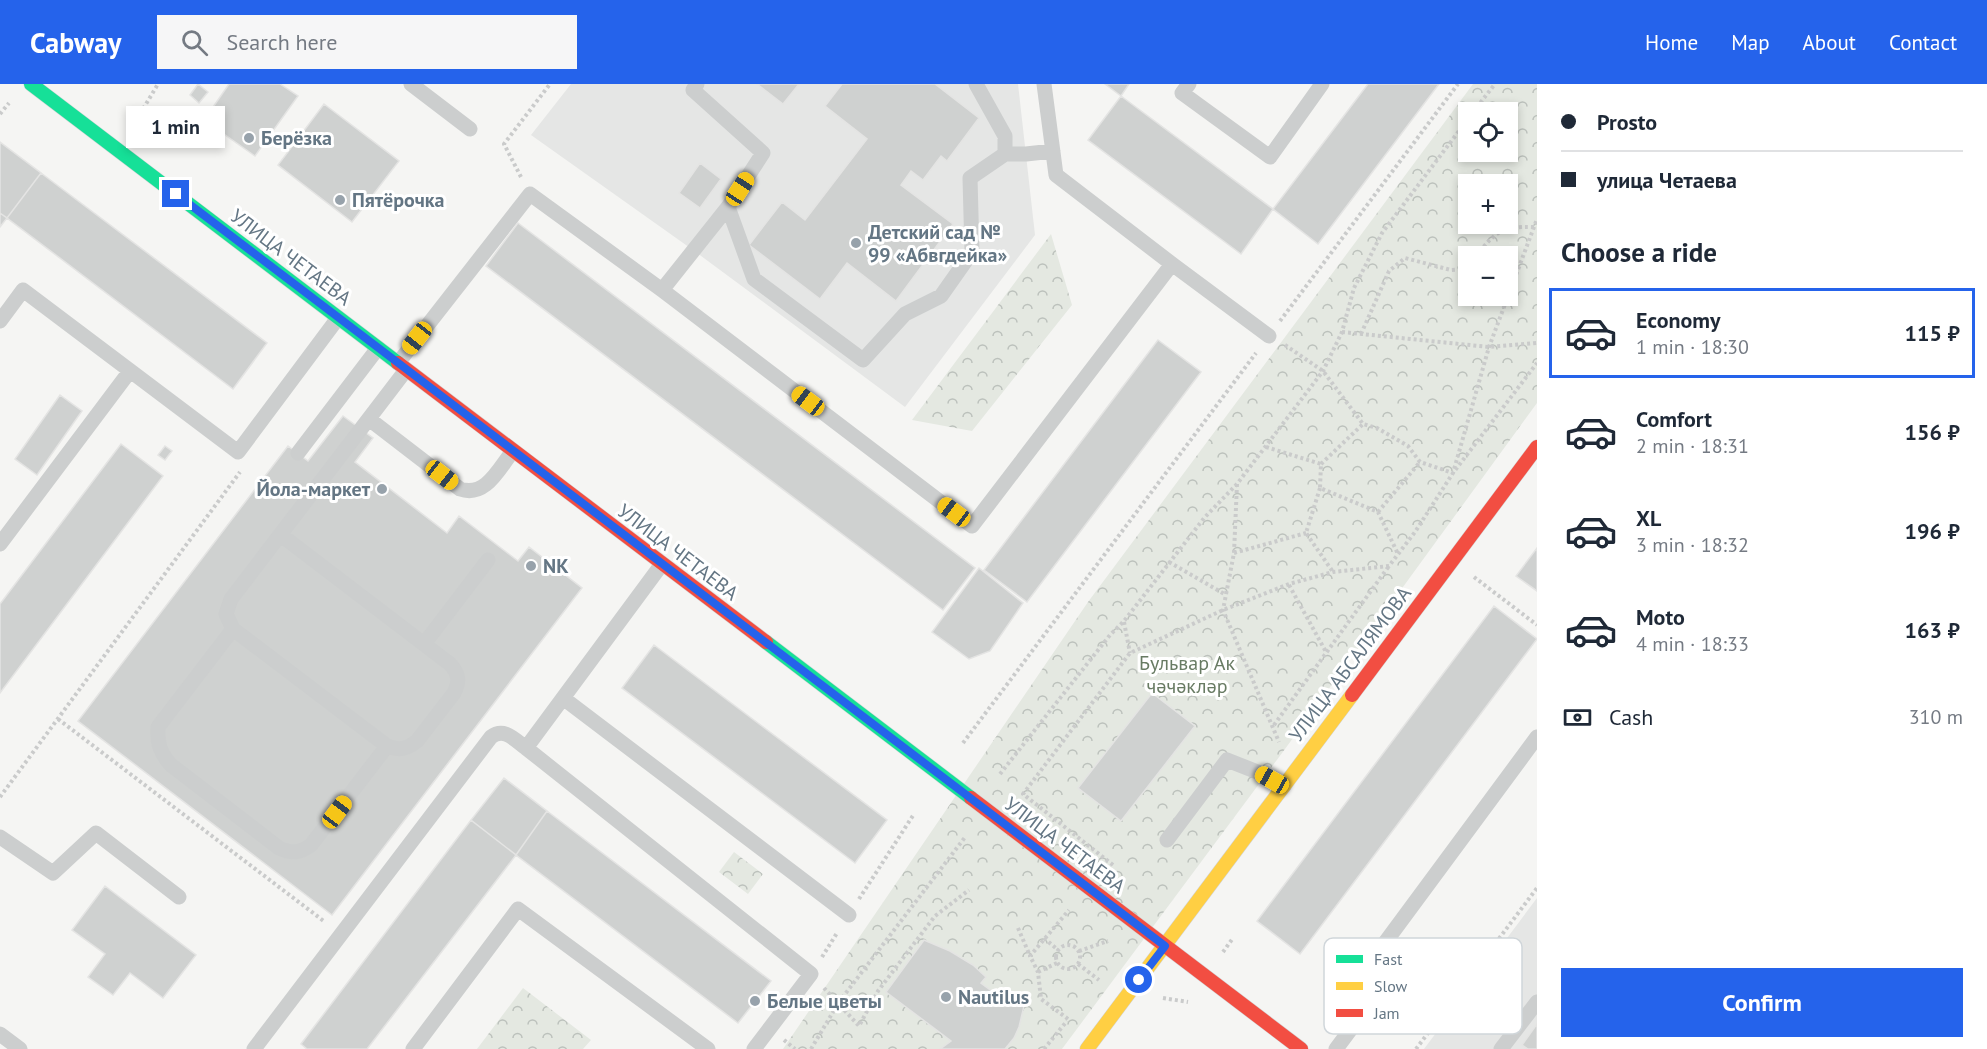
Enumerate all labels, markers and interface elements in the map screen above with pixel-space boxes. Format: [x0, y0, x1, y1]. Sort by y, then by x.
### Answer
search box [157, 15, 577, 69]
text: Cabway [30, 24, 121, 61]
icon: search [178, 26, 211, 59]
text: Search here [226, 28, 337, 56]
text: Home [1645, 29, 1698, 56]
text: Map [1731, 29, 1770, 56]
text: About [1803, 29, 1856, 56]
text: Contact [1889, 29, 1957, 56]
map controls [1458, 102, 1518, 306]
button: locate [1458, 102, 1518, 162]
callout: 1 min [126, 107, 225, 149]
text: Prosto [1597, 108, 1657, 136]
text: 1 min [151, 114, 200, 140]
place label: Берёзка [261, 125, 332, 151]
marker: Берёзка [242, 131, 256, 145]
text: улица Четаева [1597, 166, 1737, 194]
car [723, 169, 757, 209]
button: + [1458, 174, 1518, 234]
route end [162, 180, 189, 207]
place label: Пятёрочка [352, 187, 445, 213]
marker: Пятёрочка [333, 193, 347, 207]
street label: УЛИЦА ЧЕТАЕВА [225, 203, 357, 311]
place label: Детский сад № 99 «Абвгдейка» [868, 219, 1007, 268]
text: Choose a ride [1561, 235, 1717, 269]
marker: Детский сад № 99 «Абвгдейка» [849, 236, 863, 250]
button: − [1458, 246, 1518, 306]
icon: car [1564, 306, 1618, 360]
text: Economy [1636, 306, 1720, 334]
car [399, 318, 435, 358]
text: 115 ₽ [1905, 319, 1960, 347]
text: 1 min · 18:30 [1636, 334, 1749, 360]
car [788, 383, 828, 419]
icon: car [1564, 405, 1618, 459]
text: Comfort [1636, 405, 1712, 433]
text: 156 ₽ [1905, 418, 1960, 446]
text: 2 min · 18:31 [1636, 433, 1749, 459]
car [422, 457, 462, 493]
place label: Йола-маркет [256, 476, 371, 502]
marker: Йола-маркет [375, 482, 389, 496]
car [934, 494, 974, 530]
street label: УЛИЦА ЧЕТАЕВА [612, 498, 744, 606]
icon: car [1564, 504, 1618, 558]
text: XL [1636, 504, 1661, 532]
text: 196 ₽ [1905, 517, 1960, 545]
text: 3 min · 18:32 [1636, 532, 1749, 558]
place label: NK [543, 553, 569, 579]
marker: NK [524, 559, 538, 573]
street label: УЛИЦА АБСАЛЯМОВА [1283, 581, 1417, 747]
icon: car [1564, 603, 1618, 657]
text: Moto [1636, 603, 1685, 631]
text: 163 ₽ [1905, 616, 1960, 644]
text: 4 min · 18:33 [1636, 631, 1749, 657]
park label: Бульвар Ак чәчәкләр [1139, 650, 1235, 699]
icon: cash [1561, 701, 1594, 734]
text: Cash [1609, 703, 1653, 731]
text: 310 m [1909, 704, 1963, 730]
car [1252, 763, 1292, 797]
street label: УЛИЦА ЧЕТАЕВА [999, 791, 1131, 899]
car [319, 792, 355, 832]
legend [1324, 938, 1522, 1034]
text: Fast [1374, 949, 1403, 969]
route start [1125, 966, 1152, 993]
button: Confirm [1561, 968, 1963, 1037]
text: Slow [1374, 976, 1408, 996]
place label: Nautilus [958, 984, 1029, 1010]
place label: Белые цветы [767, 988, 882, 1014]
marker: Nautilus [939, 990, 953, 1004]
marker: Белые цветы [748, 994, 762, 1008]
text: Jam [1373, 1003, 1400, 1023]

